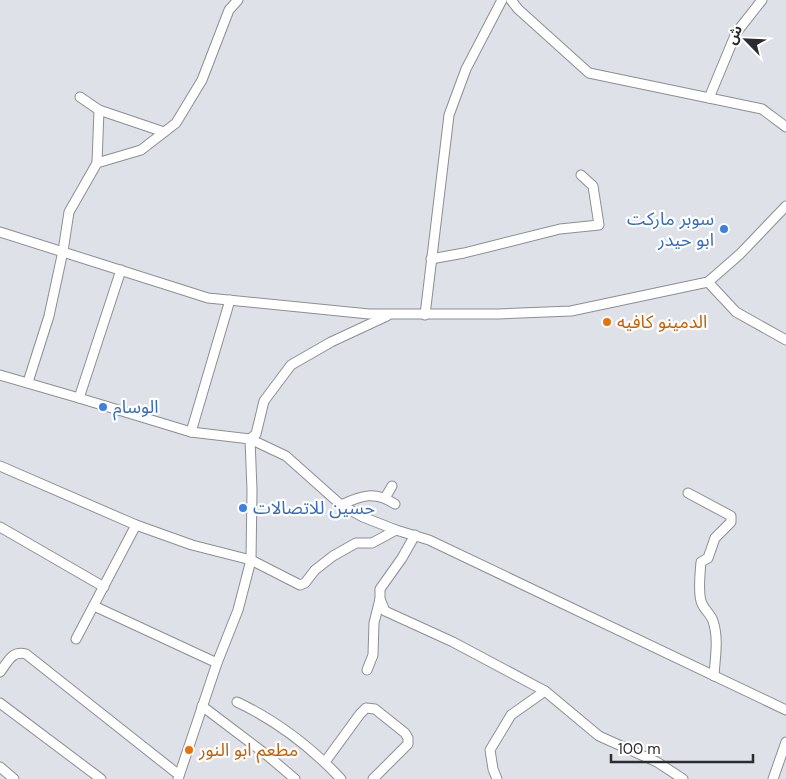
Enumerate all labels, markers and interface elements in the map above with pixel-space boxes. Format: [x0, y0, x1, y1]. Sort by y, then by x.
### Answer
north arrow [721, 15, 771, 65]
text: ش [722, 22, 746, 47]
place label: سوبر ماركت ابو حيدر [627, 207, 714, 252]
marker: سوبر ماركت ابو حيدر [718, 223, 730, 235]
place label: الدمينو كافيه [617, 310, 707, 334]
marker: الدمينو كافيه [601, 316, 613, 328]
place label: الوسام [113, 395, 159, 421]
marker: الوسام [97, 401, 109, 413]
place label: حسين للاتصالات [253, 496, 375, 520]
marker: حسين للاتصالات [237, 502, 249, 514]
scale bar [611, 732, 754, 764]
place label: مطعم ابو النور [198, 738, 298, 763]
text: 100 m [618, 739, 661, 759]
marker: مطعم ابو النور [183, 744, 195, 756]

